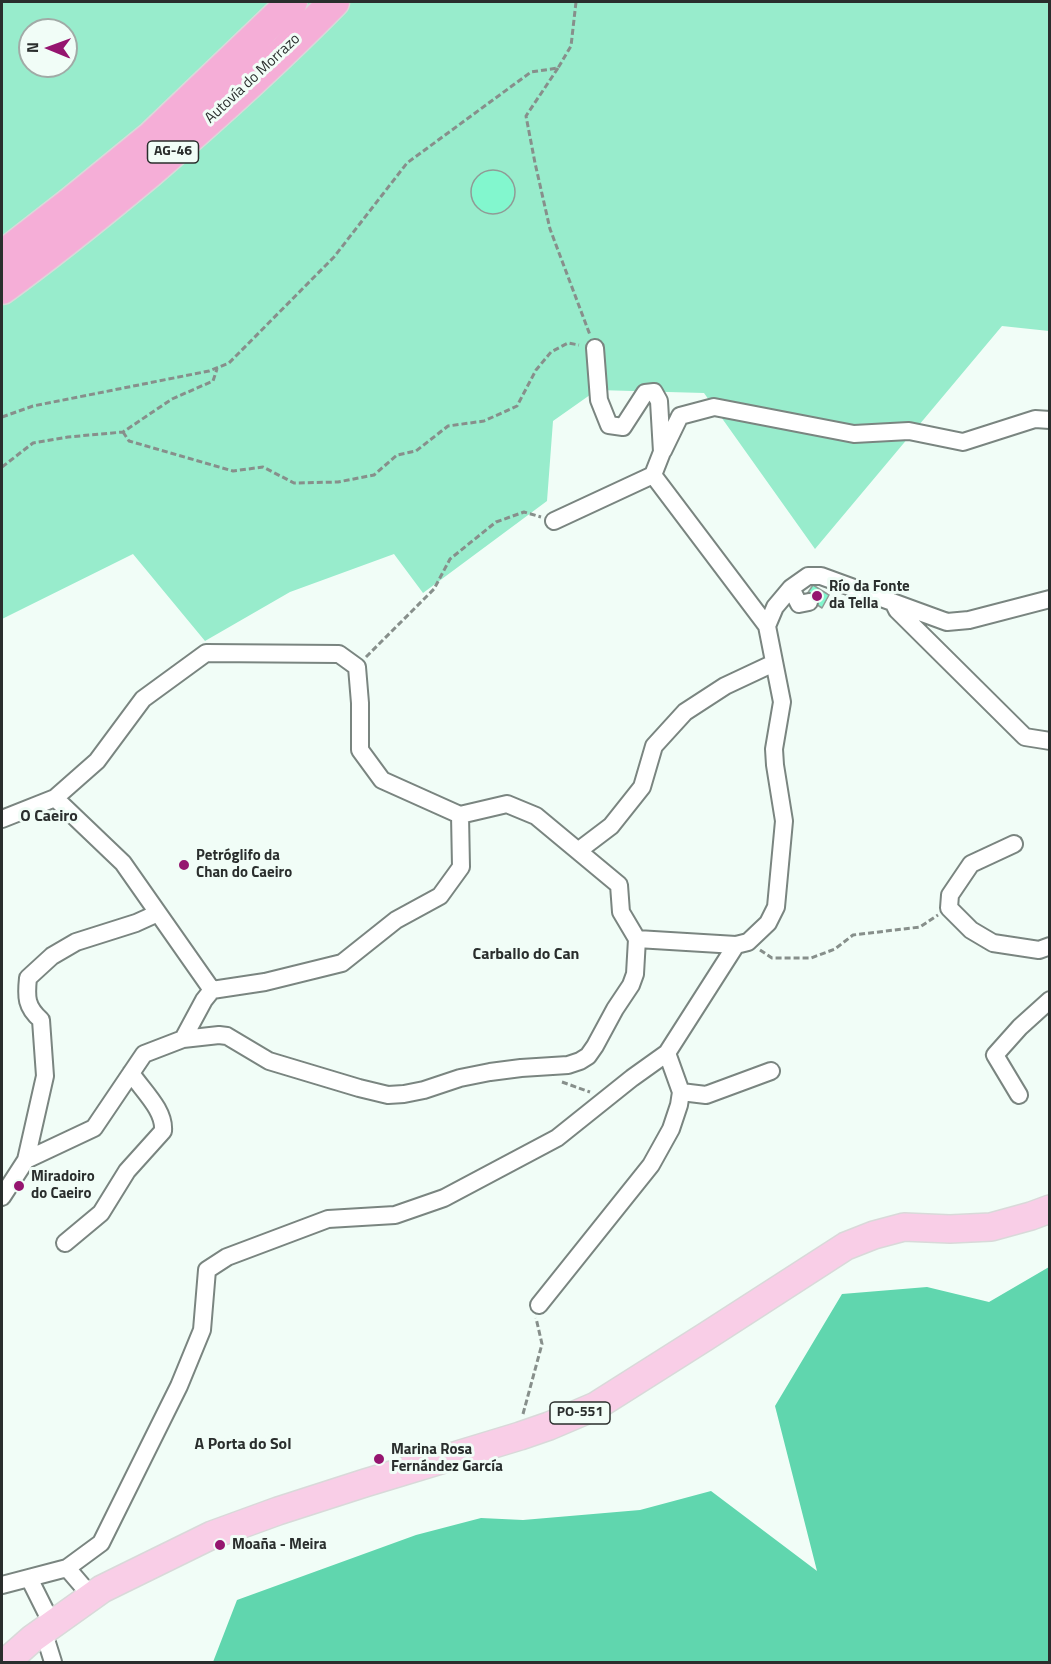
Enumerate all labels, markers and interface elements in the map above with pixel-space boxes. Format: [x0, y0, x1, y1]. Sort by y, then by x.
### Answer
north arrow [18, 18, 78, 78]
street label: Autovía do Morrazo [202, 30, 304, 128]
text: N [20, 42, 44, 53]
road number: AG-46 [148, 141, 198, 163]
place label: Río da Fonte da Tella [829, 578, 910, 613]
marker: Río da Fonte da Tella [810, 589, 824, 603]
district label: O Caeiro [20, 807, 78, 827]
place label: Petróglifo da Chan do Caeiro [196, 847, 292, 882]
marker: Petróglifo da Chan do Caeiro [177, 858, 191, 872]
district label: Carballo do Can [473, 945, 579, 965]
place label: Miradoiro do Caeiro [31, 1168, 95, 1203]
marker: Miradoiro do Caeiro [12, 1179, 26, 1193]
road number: PO-551 [550, 1402, 610, 1424]
district label: A Porta do Sol [195, 1435, 291, 1455]
place label: Marina Rosa Fernández García [391, 1441, 503, 1476]
marker: Marina Rosa Fernández García [372, 1452, 386, 1466]
place label: Moaña - Meira [232, 1536, 327, 1554]
marker: Moaña - Meira [213, 1538, 227, 1552]

